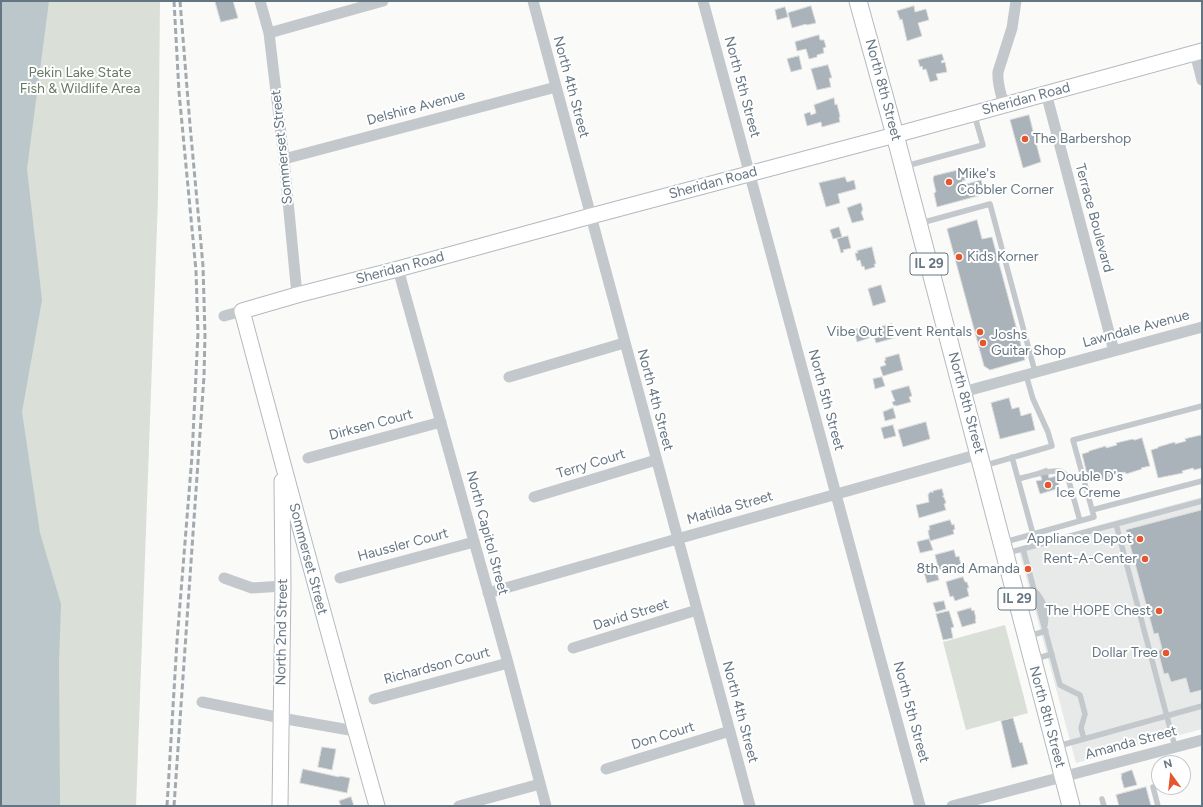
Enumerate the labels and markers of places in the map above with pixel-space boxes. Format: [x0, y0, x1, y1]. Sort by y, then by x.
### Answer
place label: The Barbershop [1033, 131, 1131, 147]
marker: The Barbershop [1020, 134, 1030, 144]
place label: Mike's Cobbler Corner [957, 166, 1054, 198]
marker: Mike's Cobbler Corner [944, 177, 954, 187]
place label: Kids Korner [967, 249, 1038, 265]
marker: Kids Korner [954, 252, 964, 262]
place label: Vibe Out Event Rentals [826, 324, 972, 340]
marker: Vibe Out Event Rentals [975, 327, 985, 337]
place label: Joshs Guitar Shop [991, 327, 1066, 360]
marker: Joshs Guitar Shop [978, 338, 988, 348]
place label: Double D's Ice Creme [1056, 469, 1123, 502]
marker: Double D's Ice Creme [1043, 480, 1053, 490]
place label: Appliance Depot [1027, 531, 1132, 547]
marker: Appliance Depot [1135, 534, 1145, 544]
place label: Rent-A-Center [1043, 551, 1137, 567]
marker: Rent-A-Center [1140, 554, 1150, 564]
place label: 8th and Amanda [917, 561, 1020, 577]
marker: 8th and Amanda [1023, 564, 1033, 574]
place label: The HOPE Chest [1046, 603, 1151, 619]
marker: The HOPE Chest [1154, 606, 1164, 616]
place label: Dollar Tree [1092, 645, 1158, 661]
marker: Dollar Tree [1161, 648, 1171, 658]

